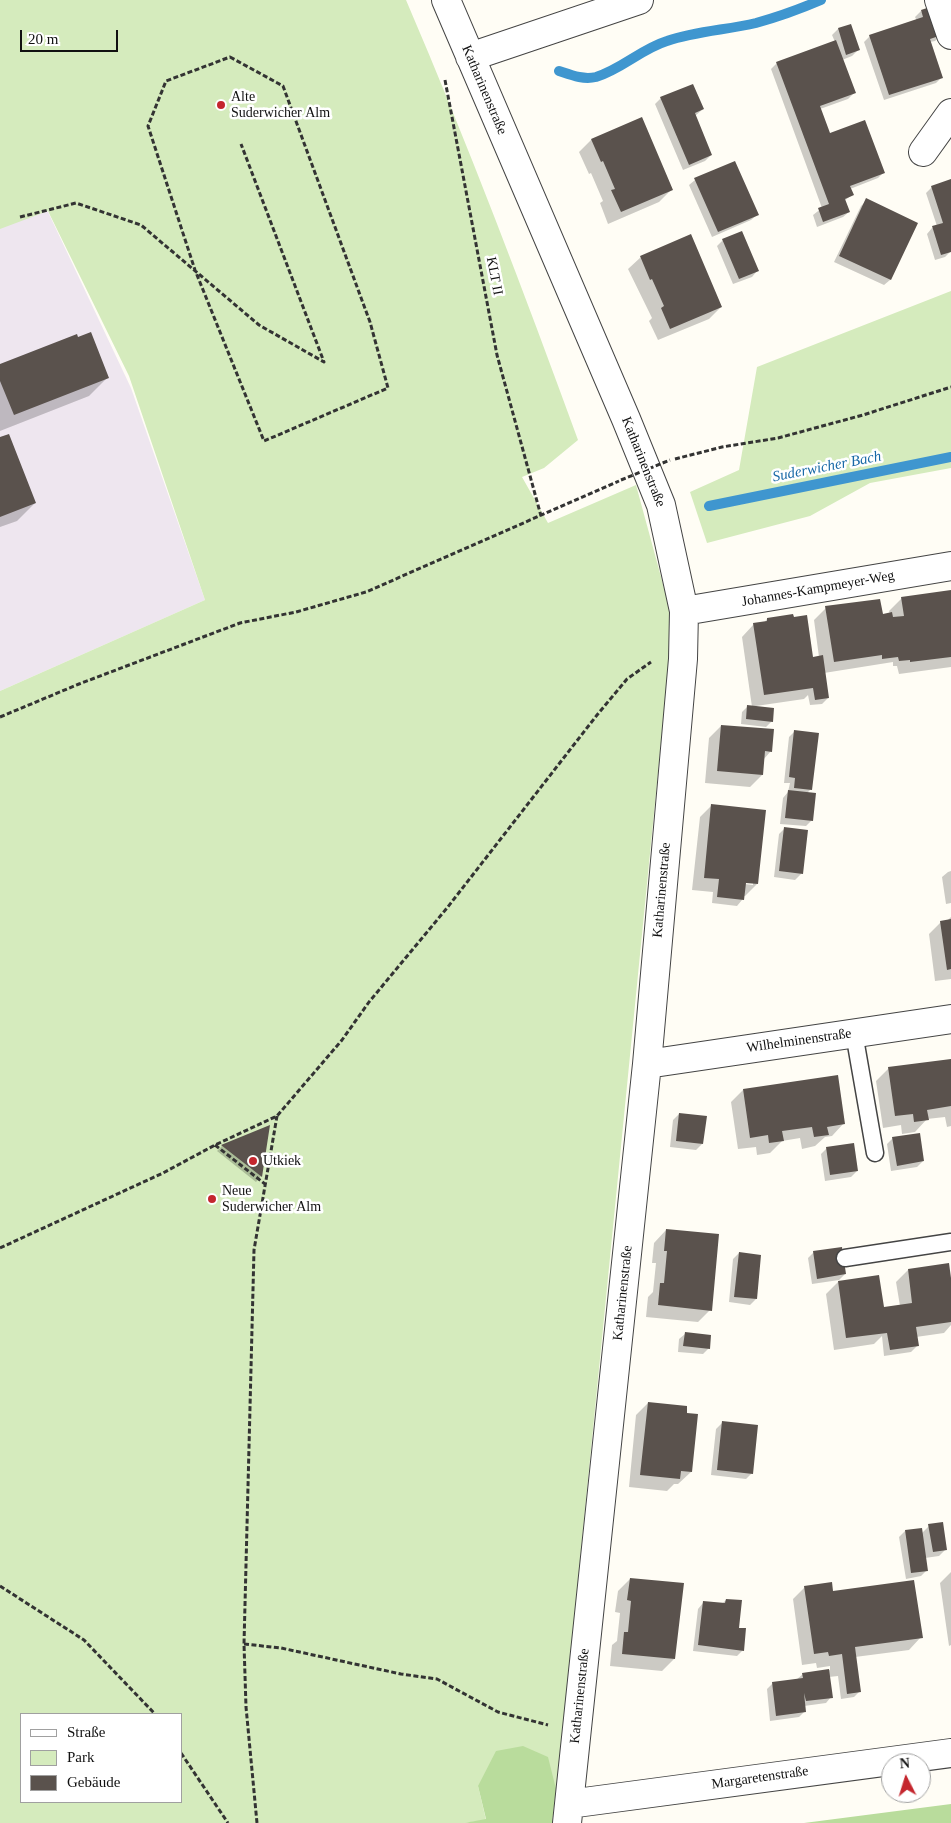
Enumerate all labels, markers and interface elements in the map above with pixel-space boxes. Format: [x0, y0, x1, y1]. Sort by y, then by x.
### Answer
scale bar [22, 20, 120, 52]
text: 20 m [28, 31, 58, 47]
street label: Katharinenstraße [458, 43, 510, 137]
place label: Alte Suderwicher Alm [231, 89, 330, 121]
marker: Alte Suderwicher Alm [215, 99, 227, 111]
street label: KLT II [482, 255, 506, 297]
street label: Katharinenstraße [617, 415, 669, 509]
water label: Suderwicher Bach [771, 448, 883, 486]
street label: Johannes-Kampmeyer-Weg [740, 567, 896, 611]
street label: Katharinenstraße [649, 842, 675, 938]
street label: Wilhelminenstraße [745, 1025, 853, 1057]
place label: Utkiek [263, 1153, 301, 1169]
marker: Utkiek [247, 1155, 259, 1167]
place label: Neue Suderwicher Alm [222, 1183, 321, 1216]
marker: Neue Suderwicher Alm [206, 1193, 218, 1205]
street label: Katharinenstraße [610, 1245, 636, 1341]
street label: Katharinenstraße [567, 1648, 593, 1744]
legend [20, 1713, 182, 1803]
text: Straße [67, 1724, 105, 1740]
text: Park [67, 1749, 95, 1765]
north arrow [881, 1753, 931, 1803]
text: N [899, 1756, 910, 1771]
street label: Margaretenstraße [710, 1763, 810, 1793]
text: Gebäude [67, 1774, 120, 1790]

